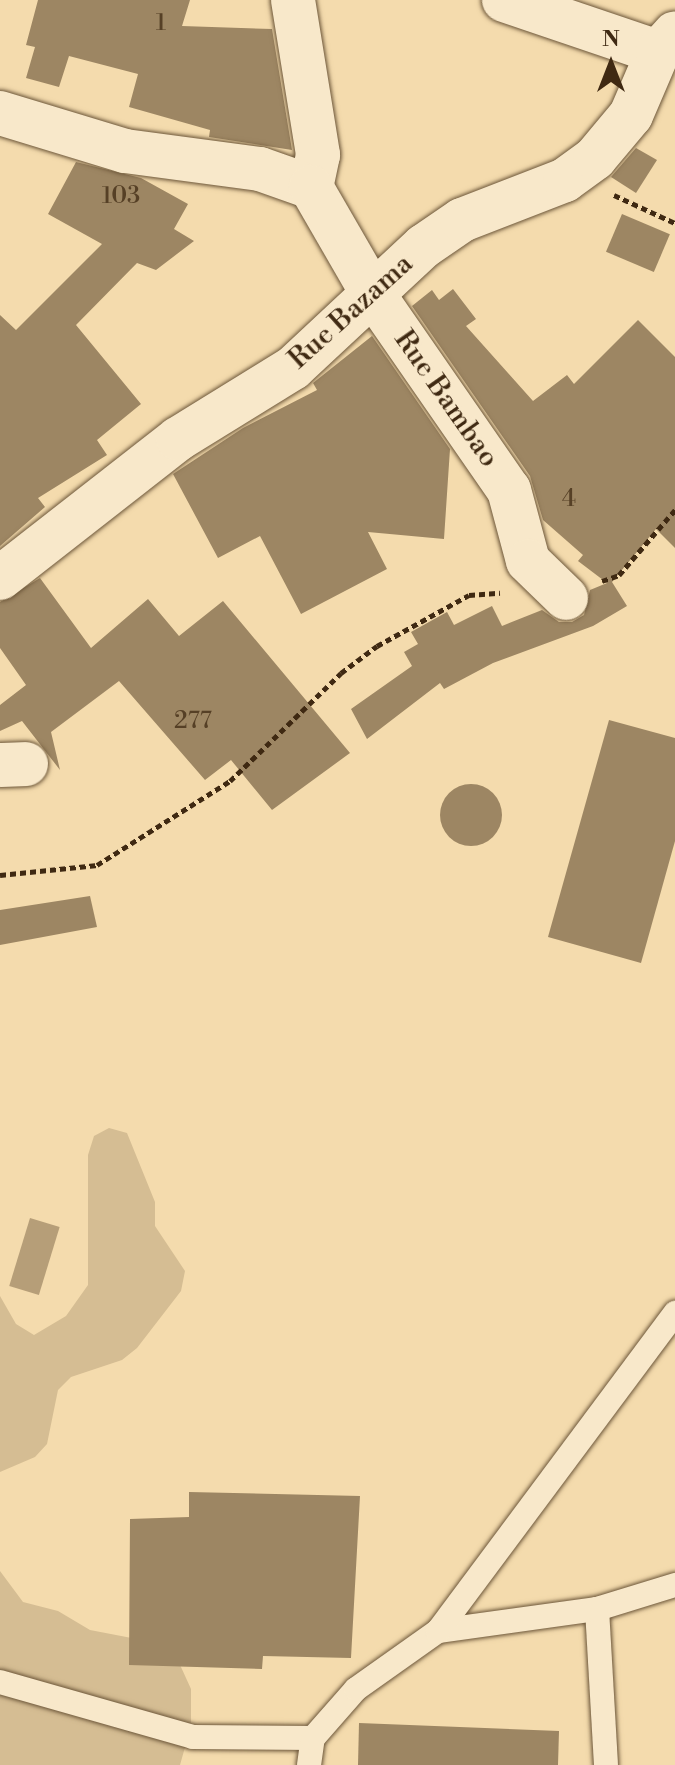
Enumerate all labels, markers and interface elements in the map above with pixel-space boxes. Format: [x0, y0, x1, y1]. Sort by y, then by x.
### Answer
house number: 1 [156, 10, 166, 38]
north arrow [571, 24, 651, 104]
text: N [602, 26, 620, 53]
house number: 103 [102, 183, 140, 211]
street label: Rue Bazama [282, 248, 420, 376]
street label: Rue Bambao [387, 324, 505, 474]
house number: 4 [562, 486, 576, 514]
house number: 277 [174, 708, 212, 736]

